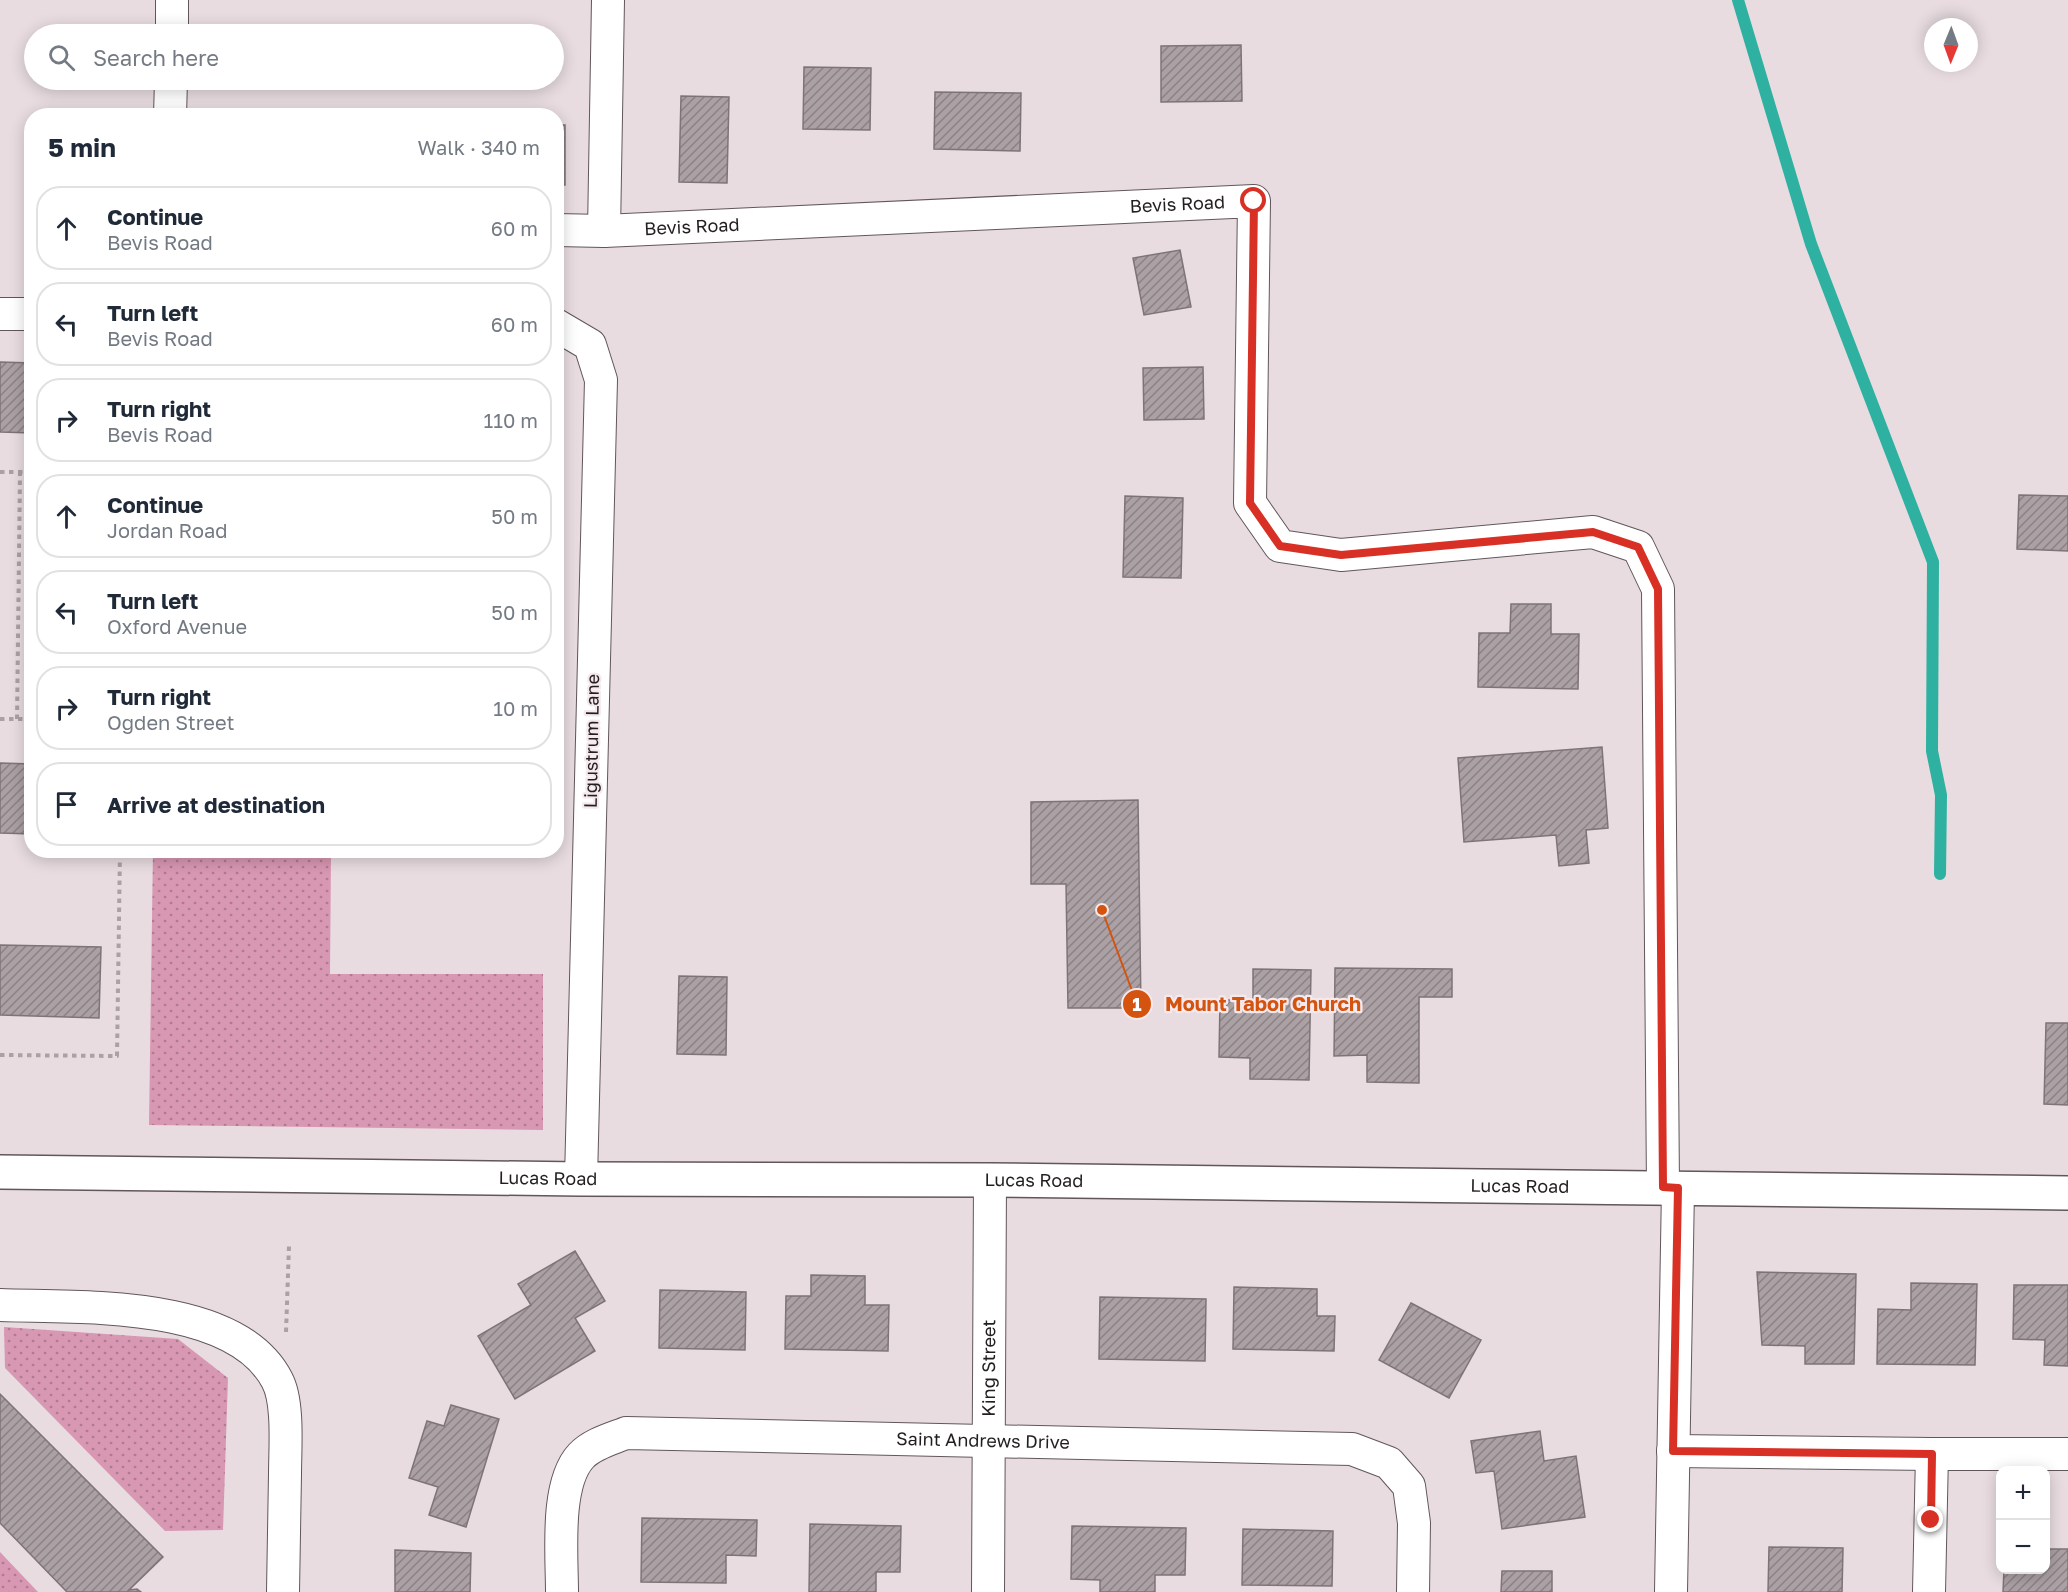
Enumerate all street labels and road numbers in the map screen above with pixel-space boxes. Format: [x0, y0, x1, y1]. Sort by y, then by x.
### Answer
street label: Bevis Road [1129, 190, 1225, 217]
street label: Bevis Road [644, 213, 740, 239]
street label: Ligustrum Lane [579, 674, 603, 808]
street label: Lucas Road [498, 1166, 597, 1189]
street label: Lucas Road [984, 1168, 1084, 1191]
street label: Lucas Road [1470, 1174, 1570, 1197]
street label: King Street [977, 1319, 999, 1417]
street label: Saint Andrews Drive [896, 1427, 1070, 1453]

